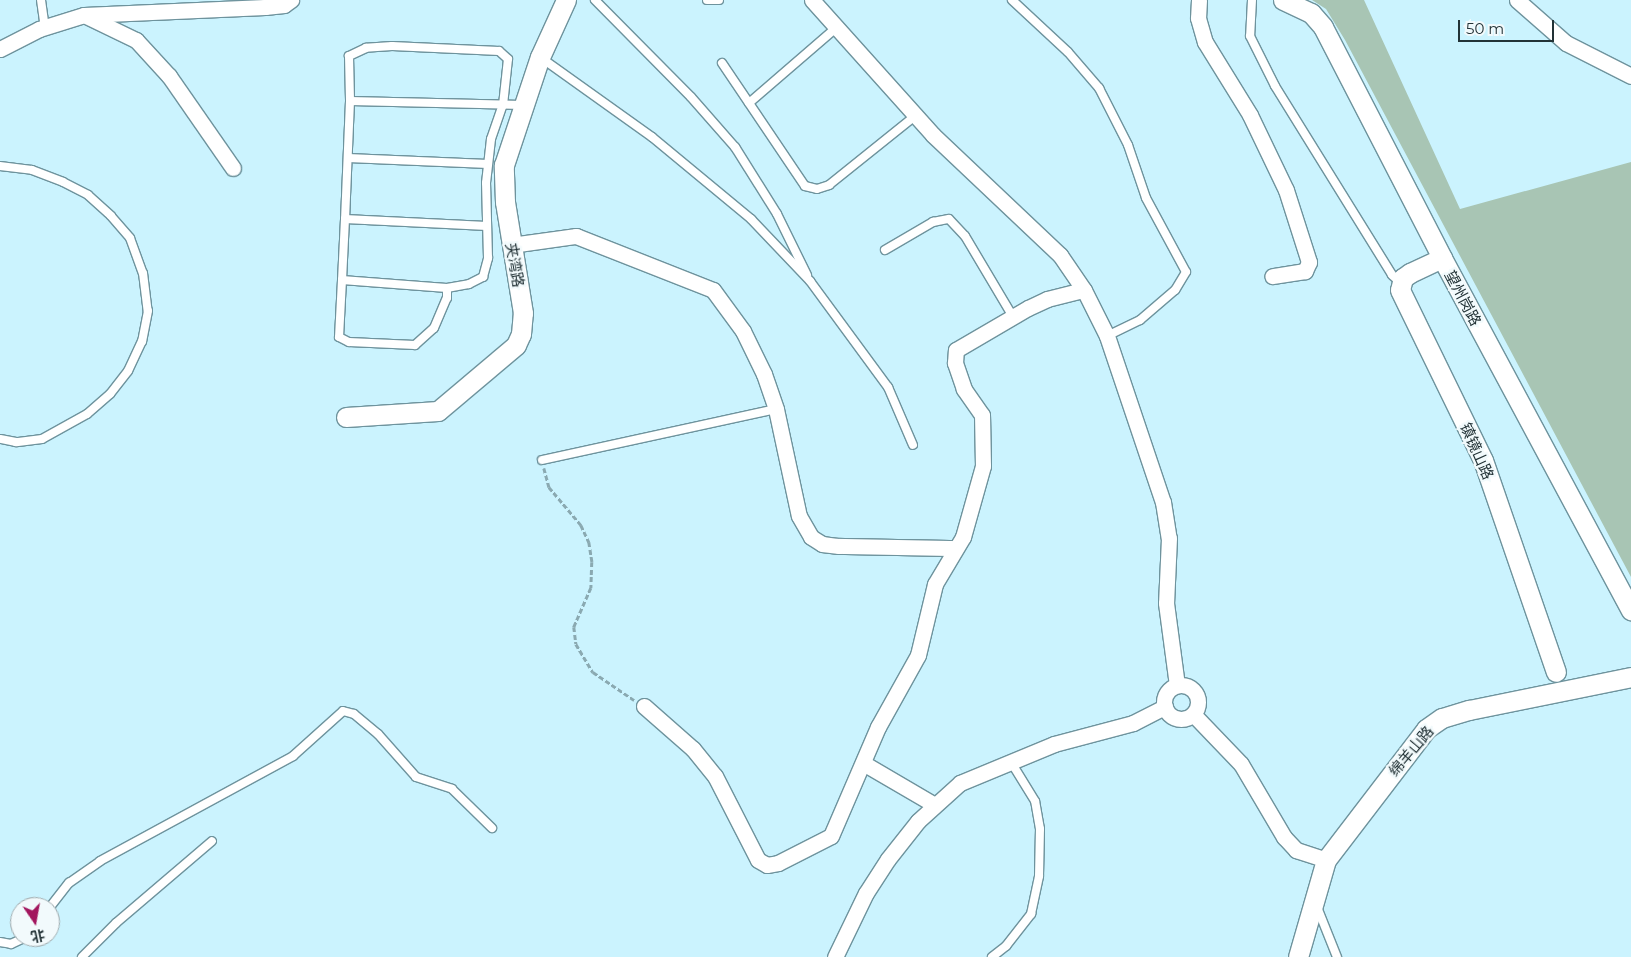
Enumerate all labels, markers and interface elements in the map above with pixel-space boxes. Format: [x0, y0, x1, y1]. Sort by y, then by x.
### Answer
scale bar [1461, 10, 1557, 42]
text: 50 m [1466, 19, 1504, 38]
street label: 夹湾路 [502, 241, 528, 289]
street label: 望州岗路 [1441, 267, 1485, 329]
street label: 镇镜山路 [1457, 420, 1497, 482]
street label: 绵羊山路 [1385, 722, 1437, 780]
north arrow [10, 897, 60, 947]
text: 北 [29, 925, 47, 946]

